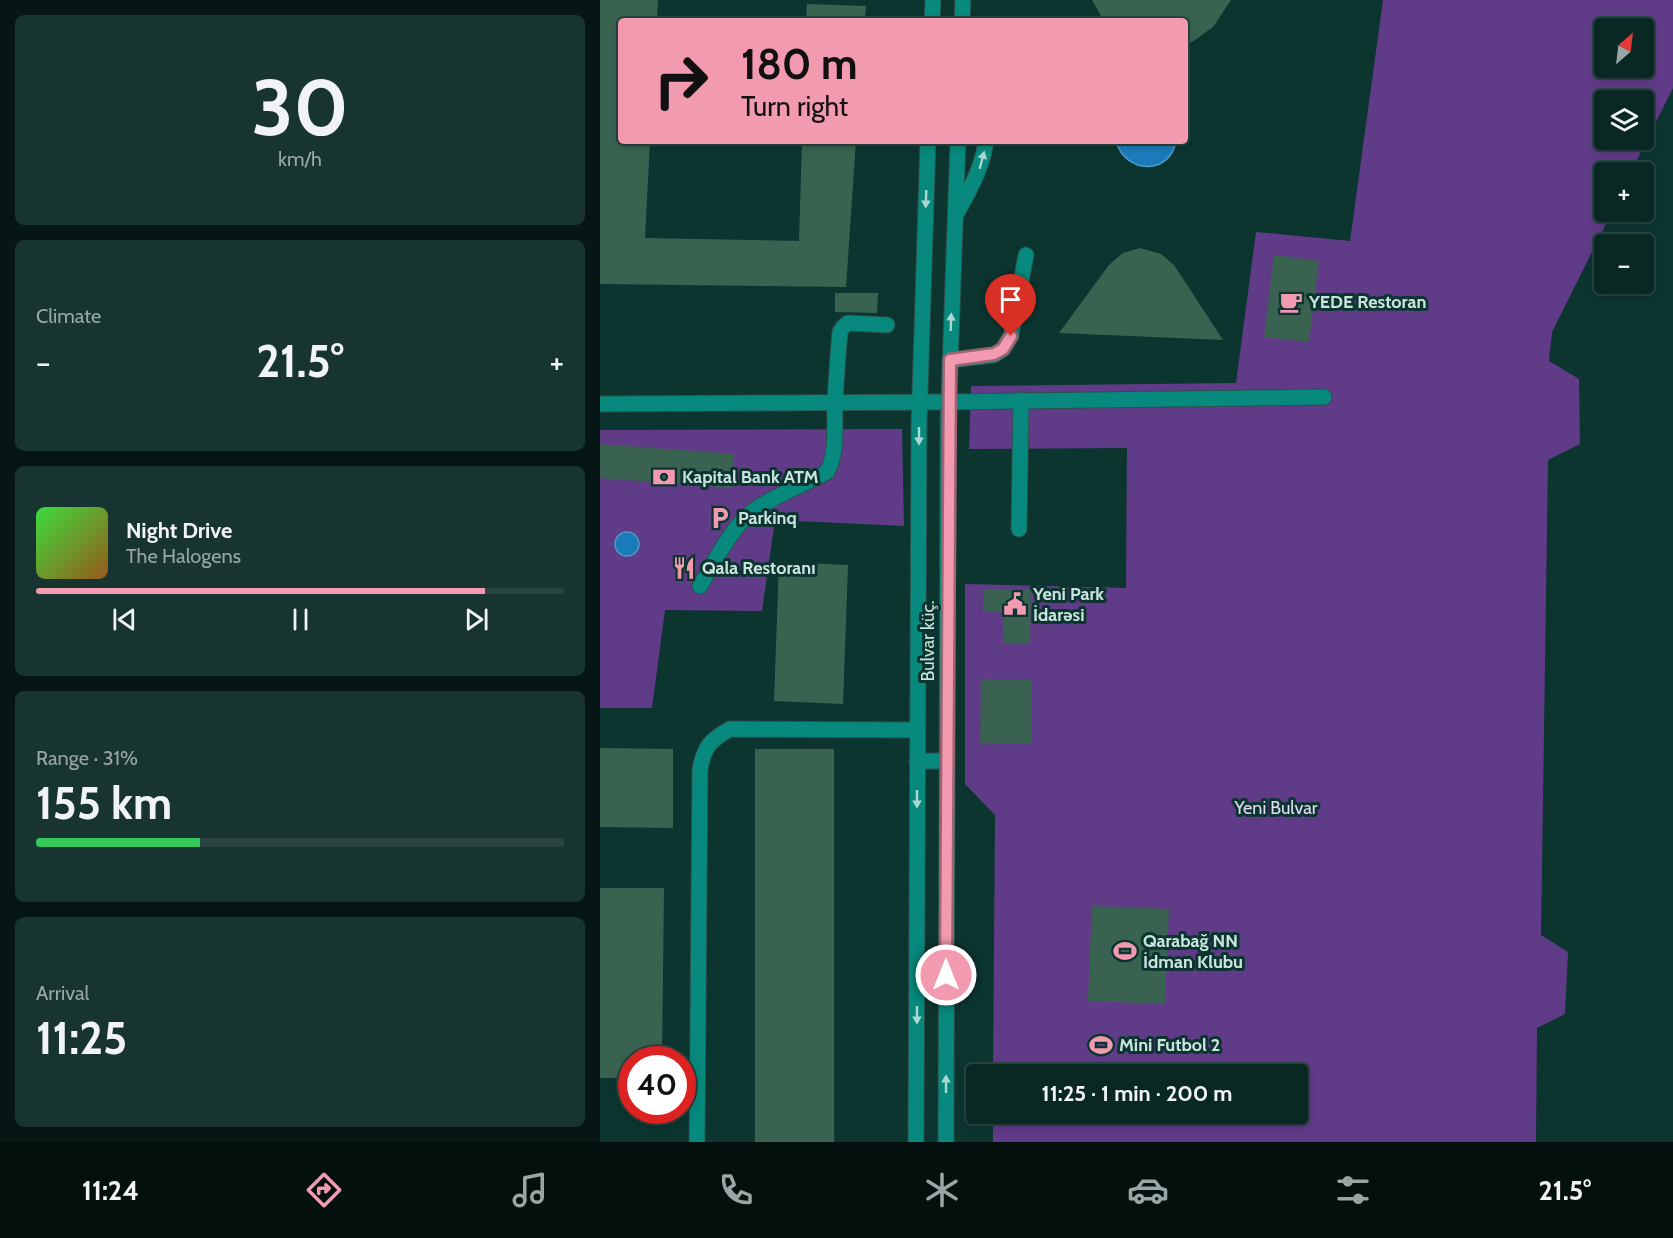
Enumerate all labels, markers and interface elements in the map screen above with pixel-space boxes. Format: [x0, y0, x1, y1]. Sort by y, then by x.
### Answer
north arrow [1594, 18, 1654, 78]
map controls [1594, 18, 1654, 294]
text: 180 m [741, 38, 857, 90]
icon: right [642, 42, 720, 120]
text: 30 [251, 60, 349, 155]
text: Turn right [741, 90, 848, 123]
button: layers [1594, 90, 1654, 150]
text: km/h [278, 147, 322, 171]
one-way arrow [978, 151, 987, 169]
button: + [1594, 162, 1654, 222]
one-way arrow [922, 190, 931, 209]
button: − [1594, 234, 1654, 294]
pin [985, 274, 1036, 336]
icon: arrive [994, 283, 1027, 316]
cafe icon: YEDE Restoran [1278, 289, 1304, 315]
place label: YEDE Restoran [1308, 291, 1426, 313]
text: Climate [36, 304, 101, 328]
one-way arrow [947, 312, 956, 331]
text: 21.5° [256, 334, 344, 388]
text: − [36, 342, 51, 382]
text: + [549, 342, 564, 382]
one-way arrow [914, 427, 924, 446]
bank icon: Kapital Bank ATM [651, 464, 677, 490]
place label: Kapital Bank ATM [682, 466, 819, 488]
parking icon: Parkinq [707, 505, 733, 531]
place label: Parkinq [738, 507, 797, 529]
text: Night Drive [126, 517, 232, 544]
text: The Halogens [126, 544, 241, 568]
restaurant icon: Qala Restoranı [671, 555, 697, 581]
place label: Qala Restoranı [702, 557, 816, 579]
place label: Yeni Park İdarəsi [1032, 583, 1104, 626]
public building icon: Yeni Park İdarəsi [1002, 591, 1028, 617]
street label: Bulvar küç. [917, 601, 939, 681]
icon: previous [108, 603, 141, 636]
icon: pause [284, 603, 317, 636]
icon: next [460, 603, 493, 636]
text: Range · 31% [36, 746, 138, 770]
text: 155 km [36, 776, 172, 830]
one-way arrow [912, 790, 922, 809]
park label: Yeni Bulvar [1233, 797, 1318, 819]
place label: Qarabağ NN İdman Klubu [1143, 930, 1243, 973]
sports icon: Qarabağ NN İdman Klubu [1112, 938, 1138, 964]
position arrow [914, 943, 978, 1007]
text: Arrival [36, 981, 89, 1005]
one-way arrow [912, 1006, 922, 1025]
text: 11:25 [36, 1011, 127, 1065]
sports icon: Mini Futbol 2 [1088, 1032, 1114, 1058]
place label: Mini Futbol 2 [1119, 1034, 1220, 1056]
speed limit sign: 40 [618, 1046, 696, 1124]
one-way arrow [941, 1074, 951, 1093]
text: 11:25 · 1 min · 200 m [1042, 1080, 1232, 1107]
icon: directions [303, 1169, 345, 1211]
icon: music [509, 1169, 551, 1211]
icon: phone [715, 1169, 757, 1211]
icon: climate [921, 1169, 963, 1211]
icon: car [1127, 1169, 1169, 1211]
icon: filters [1332, 1169, 1374, 1211]
text: 11:24 [82, 1174, 139, 1207]
text: 21.5° [1538, 1174, 1591, 1207]

